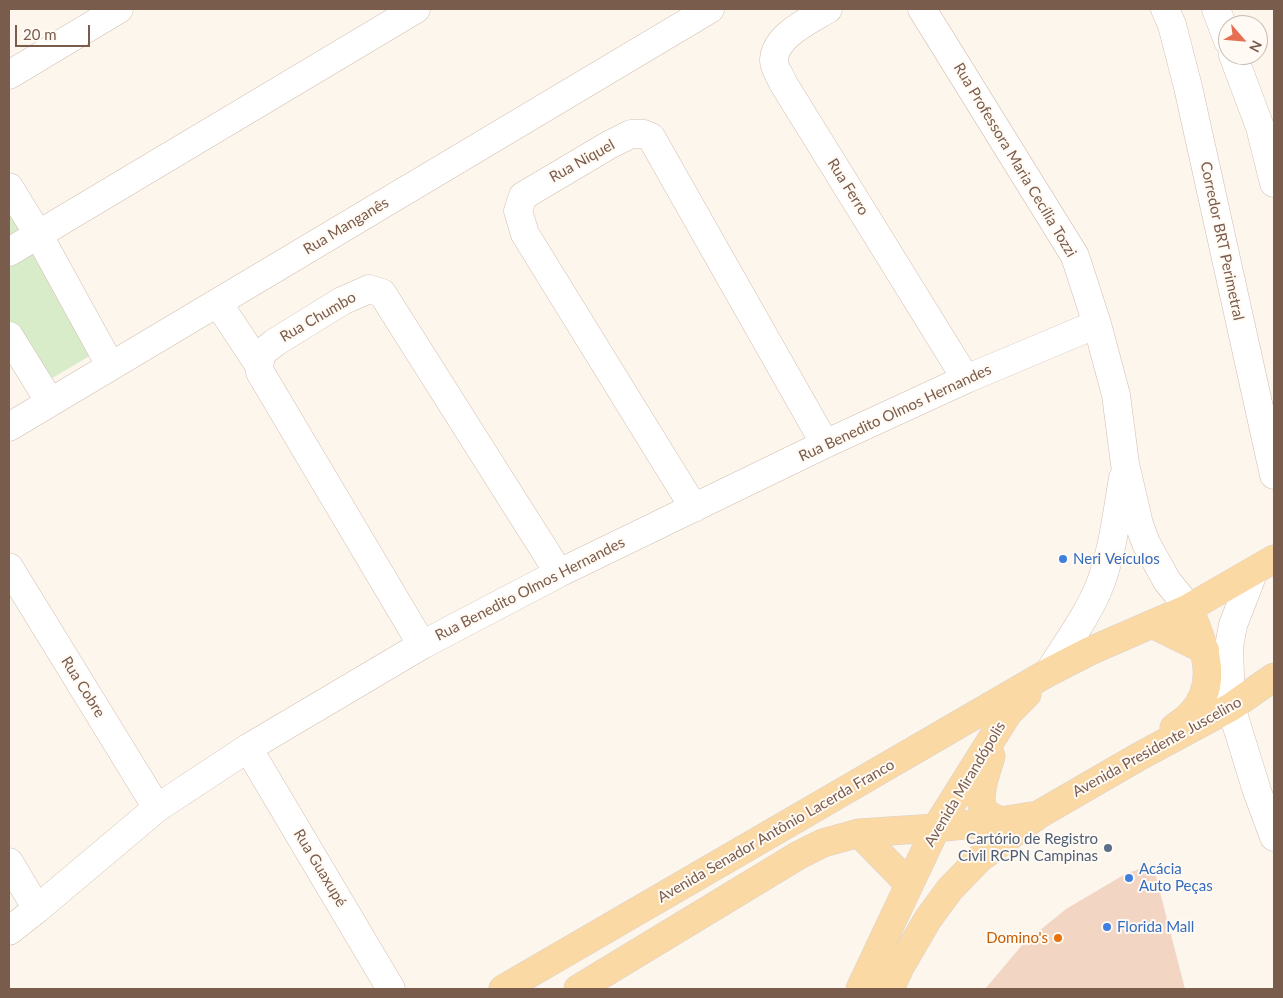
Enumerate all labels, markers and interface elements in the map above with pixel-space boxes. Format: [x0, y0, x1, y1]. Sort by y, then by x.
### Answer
scale bar [18, 15, 92, 47]
north arrow [1218, 15, 1268, 65]
text: 20 m [23, 25, 57, 43]
text: N [1246, 38, 1266, 55]
street label: Rua Professora Maria Cecília Tozzi [950, 60, 1080, 260]
street label: Rua Niquel [546, 136, 618, 186]
street label: Rua Ferro [824, 155, 872, 219]
street label: Corredor BRT Perimetral [1196, 160, 1248, 322]
street label: Rua Manganês [300, 193, 392, 259]
street label: Rua Chumbo [277, 288, 359, 346]
street label: Rua Benedito Olmos Hernandes [796, 360, 994, 466]
street label: Rua Benedito Olmos Hernandes [432, 533, 628, 645]
place label: Neri Veículos [1073, 550, 1160, 568]
marker: Neri Veículos [1057, 553, 1069, 565]
street label: Rua Cobre [57, 653, 109, 721]
street label: Avenida Presidente Juscelino [1069, 693, 1245, 801]
street label: Avenida Mirandópolis [921, 718, 1009, 850]
street label: Avenida Senador Antônio Lacerda Franco [654, 756, 898, 906]
street label: Rua Guaxupé [290, 826, 350, 910]
place label: Cartório de Registro Civil RCPN Campinas [958, 830, 1098, 865]
marker: Cartório de Registro Civil RCPN Campinas [1102, 842, 1114, 854]
place label: Acácia Auto Peças [1139, 860, 1213, 895]
marker: Acácia Auto Peças [1123, 872, 1135, 884]
place label: Florida Mall [1117, 918, 1194, 936]
marker: Florida Mall [1101, 921, 1113, 933]
place label: Domino's [986, 929, 1048, 947]
marker: Domino's [1052, 932, 1064, 944]

